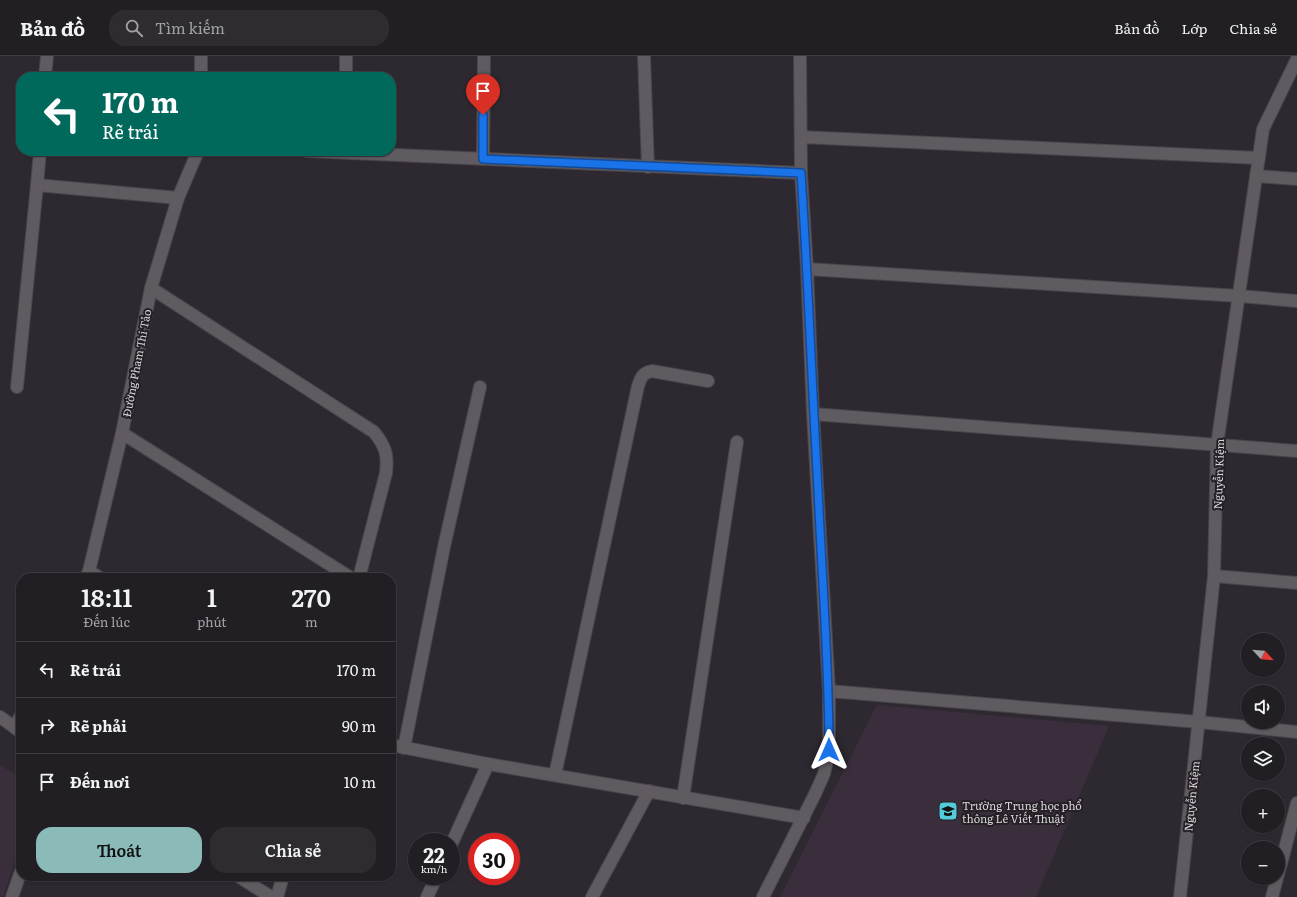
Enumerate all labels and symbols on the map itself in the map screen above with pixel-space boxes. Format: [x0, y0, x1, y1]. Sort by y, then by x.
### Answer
pin [466, 74, 500, 115]
street label: Đường Pham Thi Tảo [118, 308, 154, 418]
street label: Nguyễn Kiệm [1209, 438, 1227, 510]
north arrow [1241, 633, 1285, 677]
position arrow [808, 729, 850, 771]
street label: Nguyễn Kiệm [1179, 760, 1203, 832]
place label: Trường Trung học phổ thông Lê Viết Thuật [962, 797, 1082, 826]
school or university icon: Trường Trung học phổ thông Lê Viết Thuật [937, 800, 959, 822]
speed limit sign: 30 [468, 833, 520, 885]

